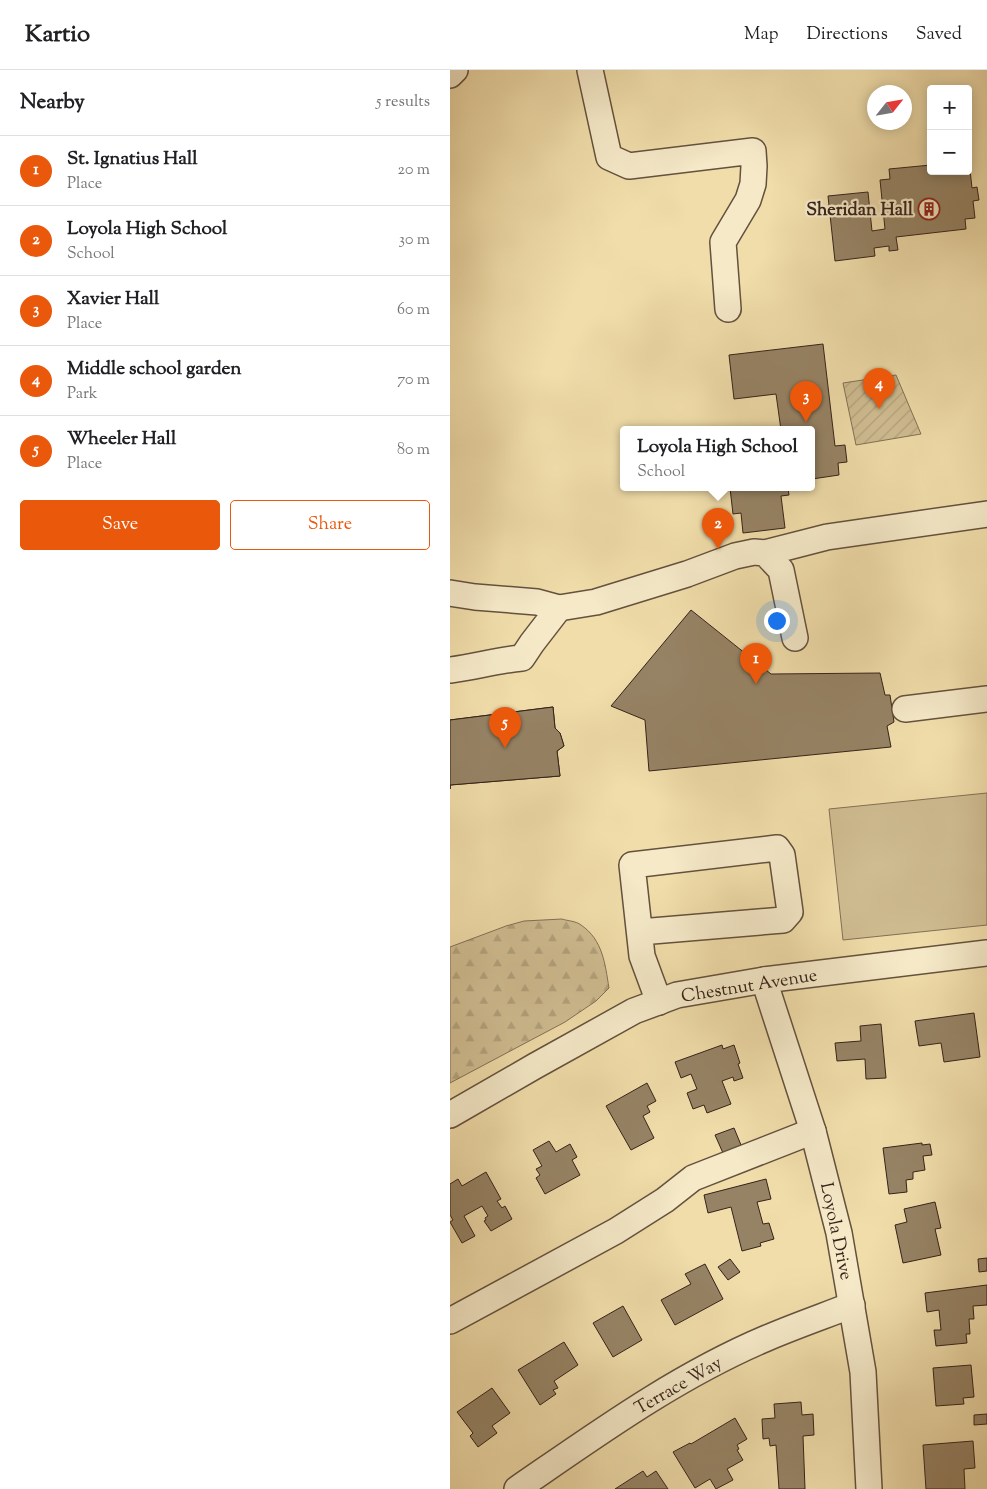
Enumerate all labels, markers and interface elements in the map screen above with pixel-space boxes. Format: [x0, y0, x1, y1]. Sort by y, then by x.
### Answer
text: Kartio [25, 18, 90, 52]
text: Map [744, 22, 779, 48]
text: Directions [807, 22, 888, 48]
text: Saved [916, 22, 962, 48]
north arrow [867, 85, 912, 130]
map controls [927, 85, 972, 175]
button: + [927, 85, 972, 130]
text: Nearby [20, 88, 85, 118]
text: 5 results [376, 91, 430, 114]
button: − [927, 130, 972, 175]
text: St. Ignatius Hall [67, 146, 198, 173]
text: 1 [33, 159, 39, 182]
text: 20 m [397, 159, 430, 182]
text: Place [67, 173, 102, 196]
building icon: Sheridan Hall [917, 197, 941, 221]
place label: Sheridan Hall [806, 198, 914, 224]
text: Loyola High School [67, 216, 227, 243]
text: 2 [32, 229, 40, 252]
text: 30 m [399, 229, 430, 252]
text: School [67, 243, 115, 266]
text: Xavier Hall [67, 286, 159, 313]
text: 3 [33, 299, 39, 322]
text: 60 m [397, 299, 430, 322]
text: Place [67, 313, 102, 336]
text: Middle school garden [67, 356, 242, 383]
pin: 4 [863, 368, 895, 409]
text: 4 [32, 369, 40, 392]
text: 70 m [397, 369, 430, 392]
pin: 3 [790, 381, 822, 422]
text: Park [67, 383, 98, 406]
text: Wheeler Hall [67, 426, 176, 453]
popup [620, 426, 815, 491]
text: Loyola High School [637, 434, 798, 461]
text: 5 [33, 439, 39, 462]
text: 80 m [397, 439, 430, 462]
text: Place [67, 453, 102, 476]
text: School [637, 461, 685, 484]
button: Save [20, 500, 220, 550]
button: Share [230, 500, 430, 550]
pin: 2 [702, 508, 734, 549]
your location [764, 608, 790, 634]
pin: 1 [740, 643, 772, 684]
pin: 5 [489, 707, 521, 748]
street label: Chestnut Avenue [679, 963, 819, 1011]
street label: Loyola Drive [812, 1180, 858, 1283]
street label: Terrace Way [630, 1351, 728, 1422]

